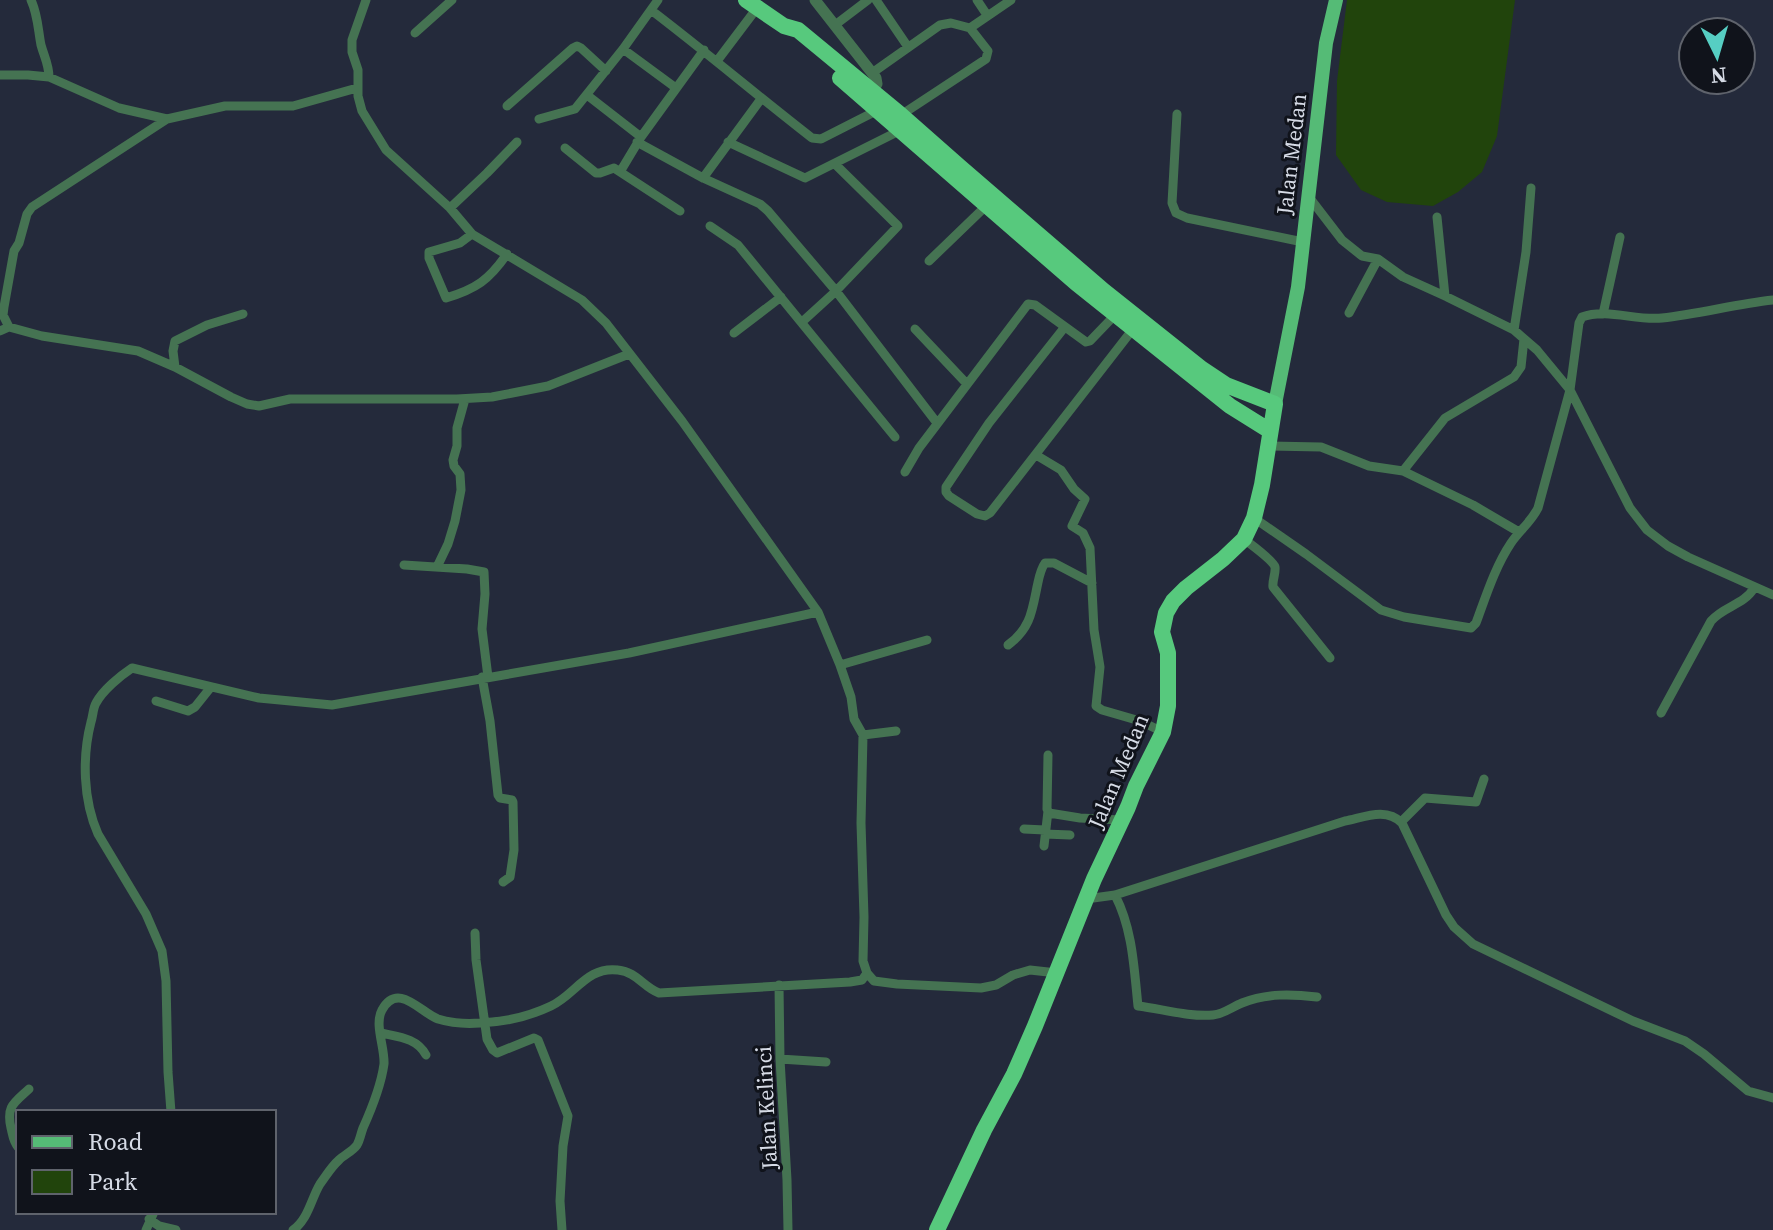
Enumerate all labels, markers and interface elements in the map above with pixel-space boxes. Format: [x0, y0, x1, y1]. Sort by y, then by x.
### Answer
north arrow [1677, 16, 1757, 96]
text: N [1709, 60, 1728, 92]
street label: Jalan Medan [1269, 92, 1313, 217]
street label: Jalan Medan [1080, 709, 1156, 834]
street label: Jalan Kelinci [748, 1045, 784, 1172]
legend [16, 1110, 276, 1214]
text: Road [88, 1125, 143, 1158]
text: Park [88, 1165, 138, 1198]

